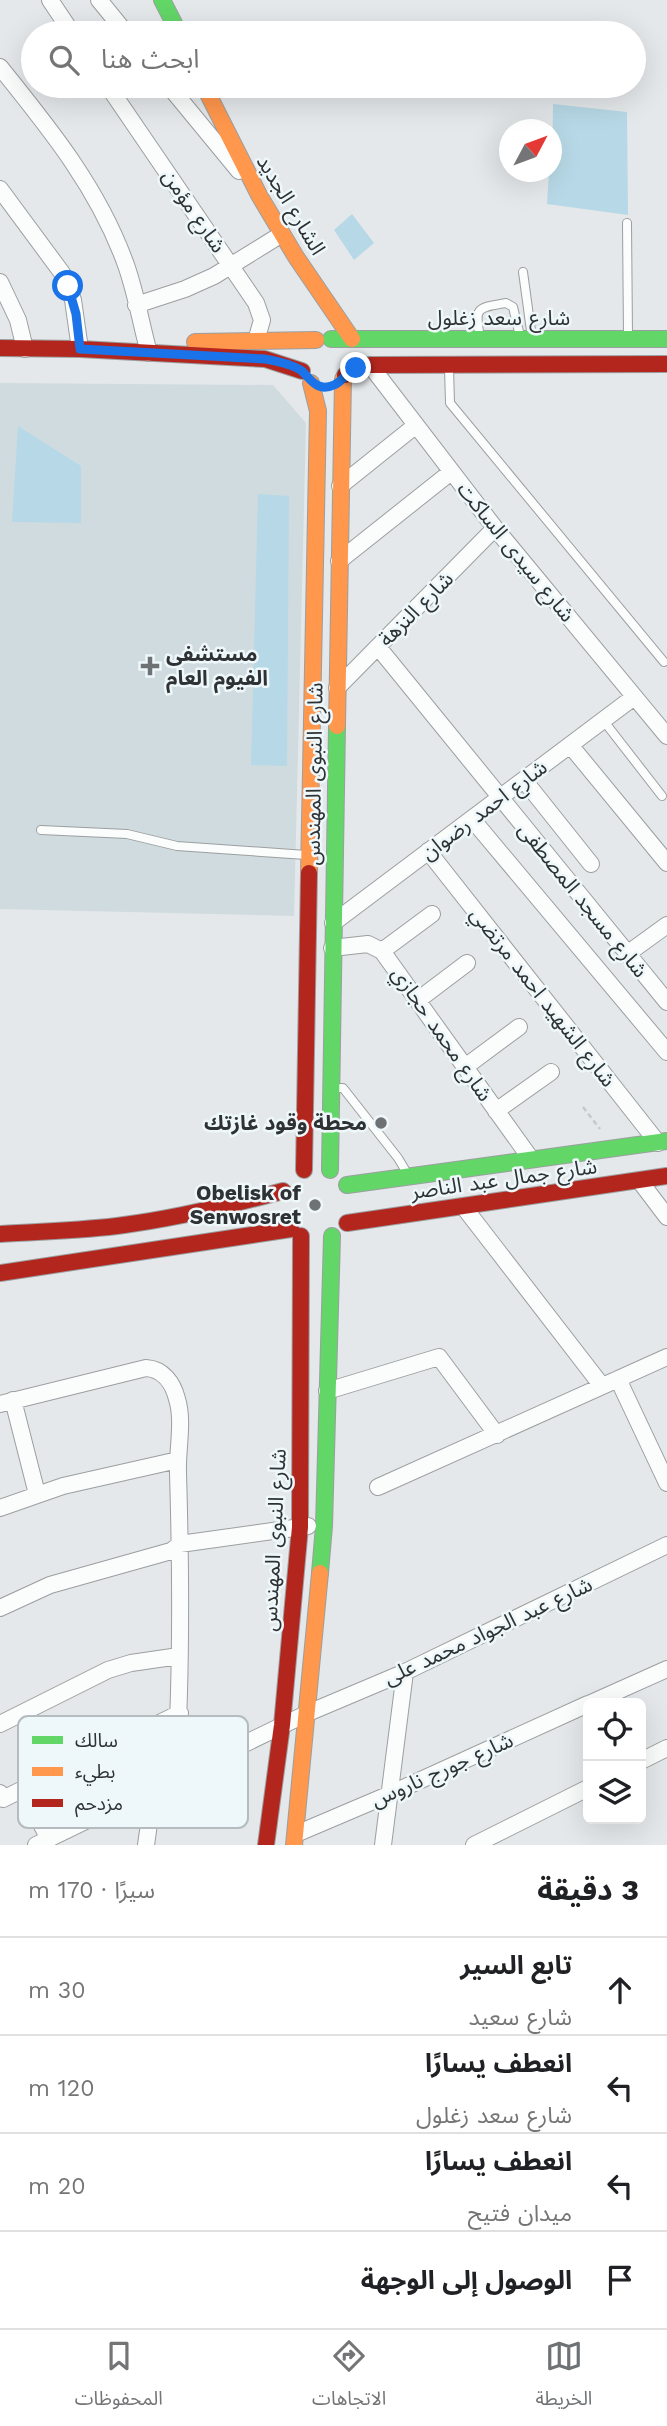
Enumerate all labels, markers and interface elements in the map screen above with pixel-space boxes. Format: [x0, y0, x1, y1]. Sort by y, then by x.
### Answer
search box [21, 21, 646, 98]
icon: search [45, 41, 83, 79]
text: ابحث هنا [101, 44, 199, 74]
north arrow [499, 119, 562, 182]
street label: الشارع الجديد [249, 150, 331, 261]
street label: شارع مؤمن [155, 164, 231, 259]
route start [52, 270, 83, 301]
street label: شارع سعد زغلول [428, 305, 570, 333]
route end [340, 352, 371, 383]
street label: شارع سيدى الساكت [450, 477, 580, 629]
street label: شارع النزهة [373, 566, 460, 653]
place label: مستشفى الفيوم العام [166, 641, 268, 694]
marker: مستشفى الفيوم العام [140, 656, 160, 676]
street label: شارع النبوى المهندس [299, 682, 331, 866]
street label: شارع احمد رضوان [416, 754, 553, 867]
street label: شارع مسجد المصطفى [511, 817, 654, 984]
street label: شارع الشهيد احمد مرتضي [462, 902, 621, 1094]
street label: شارع محمد حجازي [384, 962, 498, 1108]
place label: محطة وقود غازتك [204, 1110, 367, 1135]
marker: محطة وقود غازتك [373, 1115, 389, 1131]
street label: شارع جمال عبد الناصر [408, 1153, 599, 1207]
place label: Obelisk of Senwosret [190, 1180, 301, 1229]
marker: Obelisk of Senwosret [307, 1197, 323, 1213]
street label: شارع النبوى المهندس [256, 1448, 294, 1632]
street label: شارع عبد الجواد محمد على [379, 1571, 597, 1693]
map controls [583, 1698, 646, 1824]
button: locate [583, 1698, 646, 1761]
legend [18, 1716, 248, 1828]
street label: شارع جورج ناروس [367, 1727, 518, 1815]
text: سالك [75, 1729, 118, 1752]
text: بطيء [75, 1760, 115, 1786]
button: layers [583, 1761, 646, 1824]
text: مزدحم [75, 1792, 123, 1818]
text: 3 دقيقة [537, 1872, 639, 1907]
text: سيرًا · 170 m [28, 1877, 155, 1904]
text: تابع السير [460, 1950, 572, 1980]
icon: ahead [601, 1971, 639, 2009]
text: 30 m [28, 1977, 85, 2004]
text: شارع سعيد [469, 2004, 572, 2031]
text: انعطف يسارًا [425, 2048, 572, 2078]
icon: left [601, 2069, 639, 2107]
text: 120 m [28, 2075, 94, 2102]
text: شارع سعد زغلول [416, 2102, 572, 2129]
text: انعطف يسارًا [425, 2146, 572, 2176]
icon: left [601, 2167, 639, 2205]
text: 20 m [28, 2173, 85, 2200]
text: ميدان فتيح [468, 2200, 572, 2227]
icon: arrive [601, 2261, 639, 2299]
text: الوصول إلى الوجهة [361, 2265, 572, 2295]
tab: المحفوظات [75, 2337, 163, 2419]
tab: الاتجاهات [312, 2337, 386, 2419]
tab: الخريطة [535, 2337, 592, 2419]

